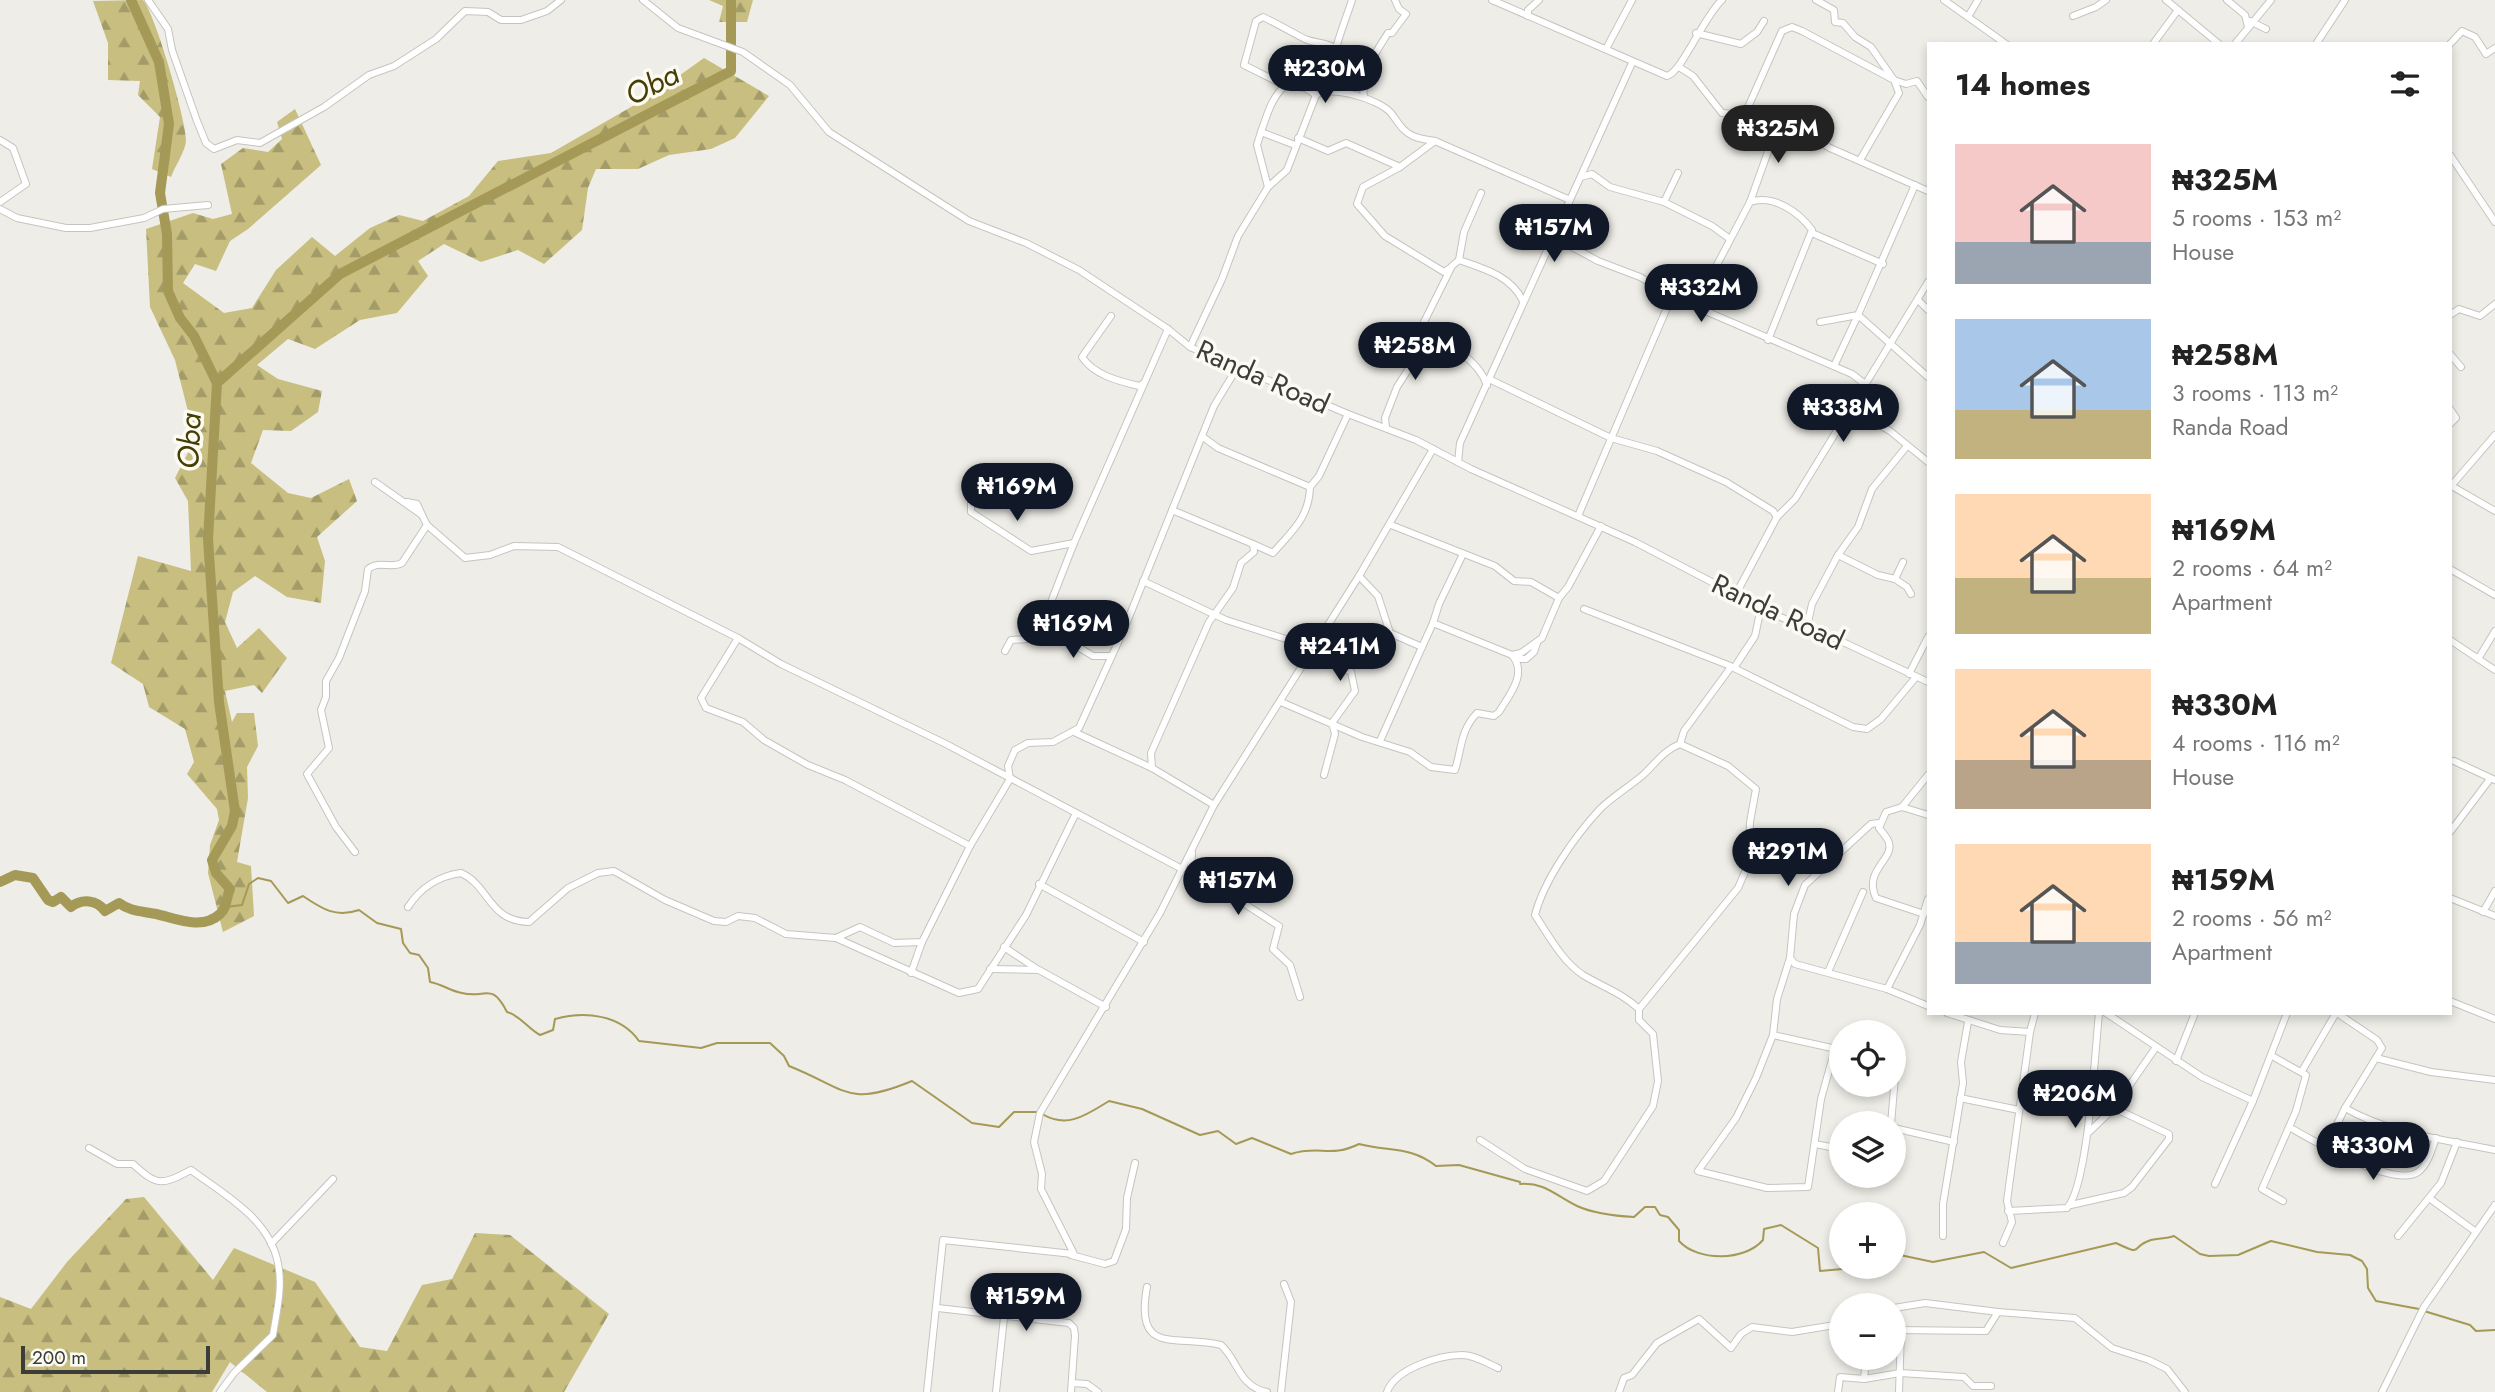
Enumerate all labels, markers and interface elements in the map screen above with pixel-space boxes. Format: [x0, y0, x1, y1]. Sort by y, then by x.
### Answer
pin: ₦230M [1276, 46, 1374, 105]
text: ₦230M [1284, 51, 1366, 85]
water label: Oba [617, 52, 687, 116]
text: 14 homes [1955, 63, 2090, 106]
icon: filters [2386, 65, 2424, 103]
pin: ₦325M [1729, 106, 1827, 165]
text: ₦325M [1737, 111, 1819, 145]
text: ₦325M [2172, 158, 2278, 201]
icon: home [2011, 172, 2095, 256]
text: 5 rooms · 153 m² [2172, 201, 2341, 235]
pin: ₦157M [1505, 204, 1603, 264]
text: ₦157M [1515, 210, 1593, 244]
text: House [2172, 235, 2234, 269]
pin: ₦332M [1652, 264, 1750, 324]
text: ₦332M [1661, 270, 1741, 304]
pin: ₦258M [1366, 322, 1464, 382]
text: ₦258M [1374, 328, 1456, 362]
street label: Randa Road [1190, 329, 1336, 425]
text: ₦258M [2172, 333, 2278, 376]
icon: home [2011, 347, 2095, 431]
text: 3 rooms · 113 m² [2172, 376, 2338, 410]
pin: ₦338M [1794, 384, 1892, 444]
text: ₦338M [1803, 390, 1883, 424]
text: Randa Road [2172, 410, 2289, 444]
water label: Oba [166, 411, 212, 470]
pin: ₦169M [968, 463, 1066, 523]
text: ₦169M [977, 469, 1057, 503]
text: ₦169M [2172, 508, 2276, 551]
icon: home [2011, 522, 2095, 606]
text: 2 rooms · 64 m² [2172, 551, 2332, 585]
street label: Randa Road [1705, 563, 1851, 661]
text: Apartment [2172, 585, 2272, 619]
pin: ₦169M [1024, 600, 1122, 660]
text: ₦169M [1033, 606, 1113, 640]
pin: ₦241M [1291, 624, 1389, 683]
text: ₦241M [1300, 629, 1380, 663]
text: ₦330M [2172, 683, 2278, 726]
icon: home [2011, 697, 2095, 781]
text: 4 rooms · 116 m² [2172, 726, 2340, 760]
text: House [2172, 760, 2234, 794]
pin: ₦291M [1739, 828, 1837, 888]
text: ₦291M [1748, 834, 1828, 868]
pin: ₦157M [1189, 858, 1287, 917]
text: ₦159M [2172, 858, 2275, 901]
text: ₦157M [1199, 863, 1277, 897]
icon: home [2011, 872, 2095, 956]
text: 2 rooms · 56 m² [2172, 901, 2332, 935]
text: Apartment [2172, 935, 2272, 969]
map controls [1829, 1020, 1906, 1370]
button: locate [1829, 1020, 1906, 1097]
pin: ₦206M [2026, 1070, 2124, 1130]
text: ₦206M [2034, 1076, 2116, 1110]
button: layers [1829, 1111, 1906, 1188]
pin: ₦330M [2324, 1122, 2422, 1182]
text: ₦330M [2333, 1128, 2413, 1162]
button: + [1829, 1202, 1906, 1279]
pin: ₦159M [977, 1274, 1075, 1333]
text: ₦159M [986, 1279, 1066, 1313]
button: − [1829, 1293, 1906, 1370]
scale bar [21, 1343, 210, 1375]
text: 200 m [32, 1344, 86, 1371]

